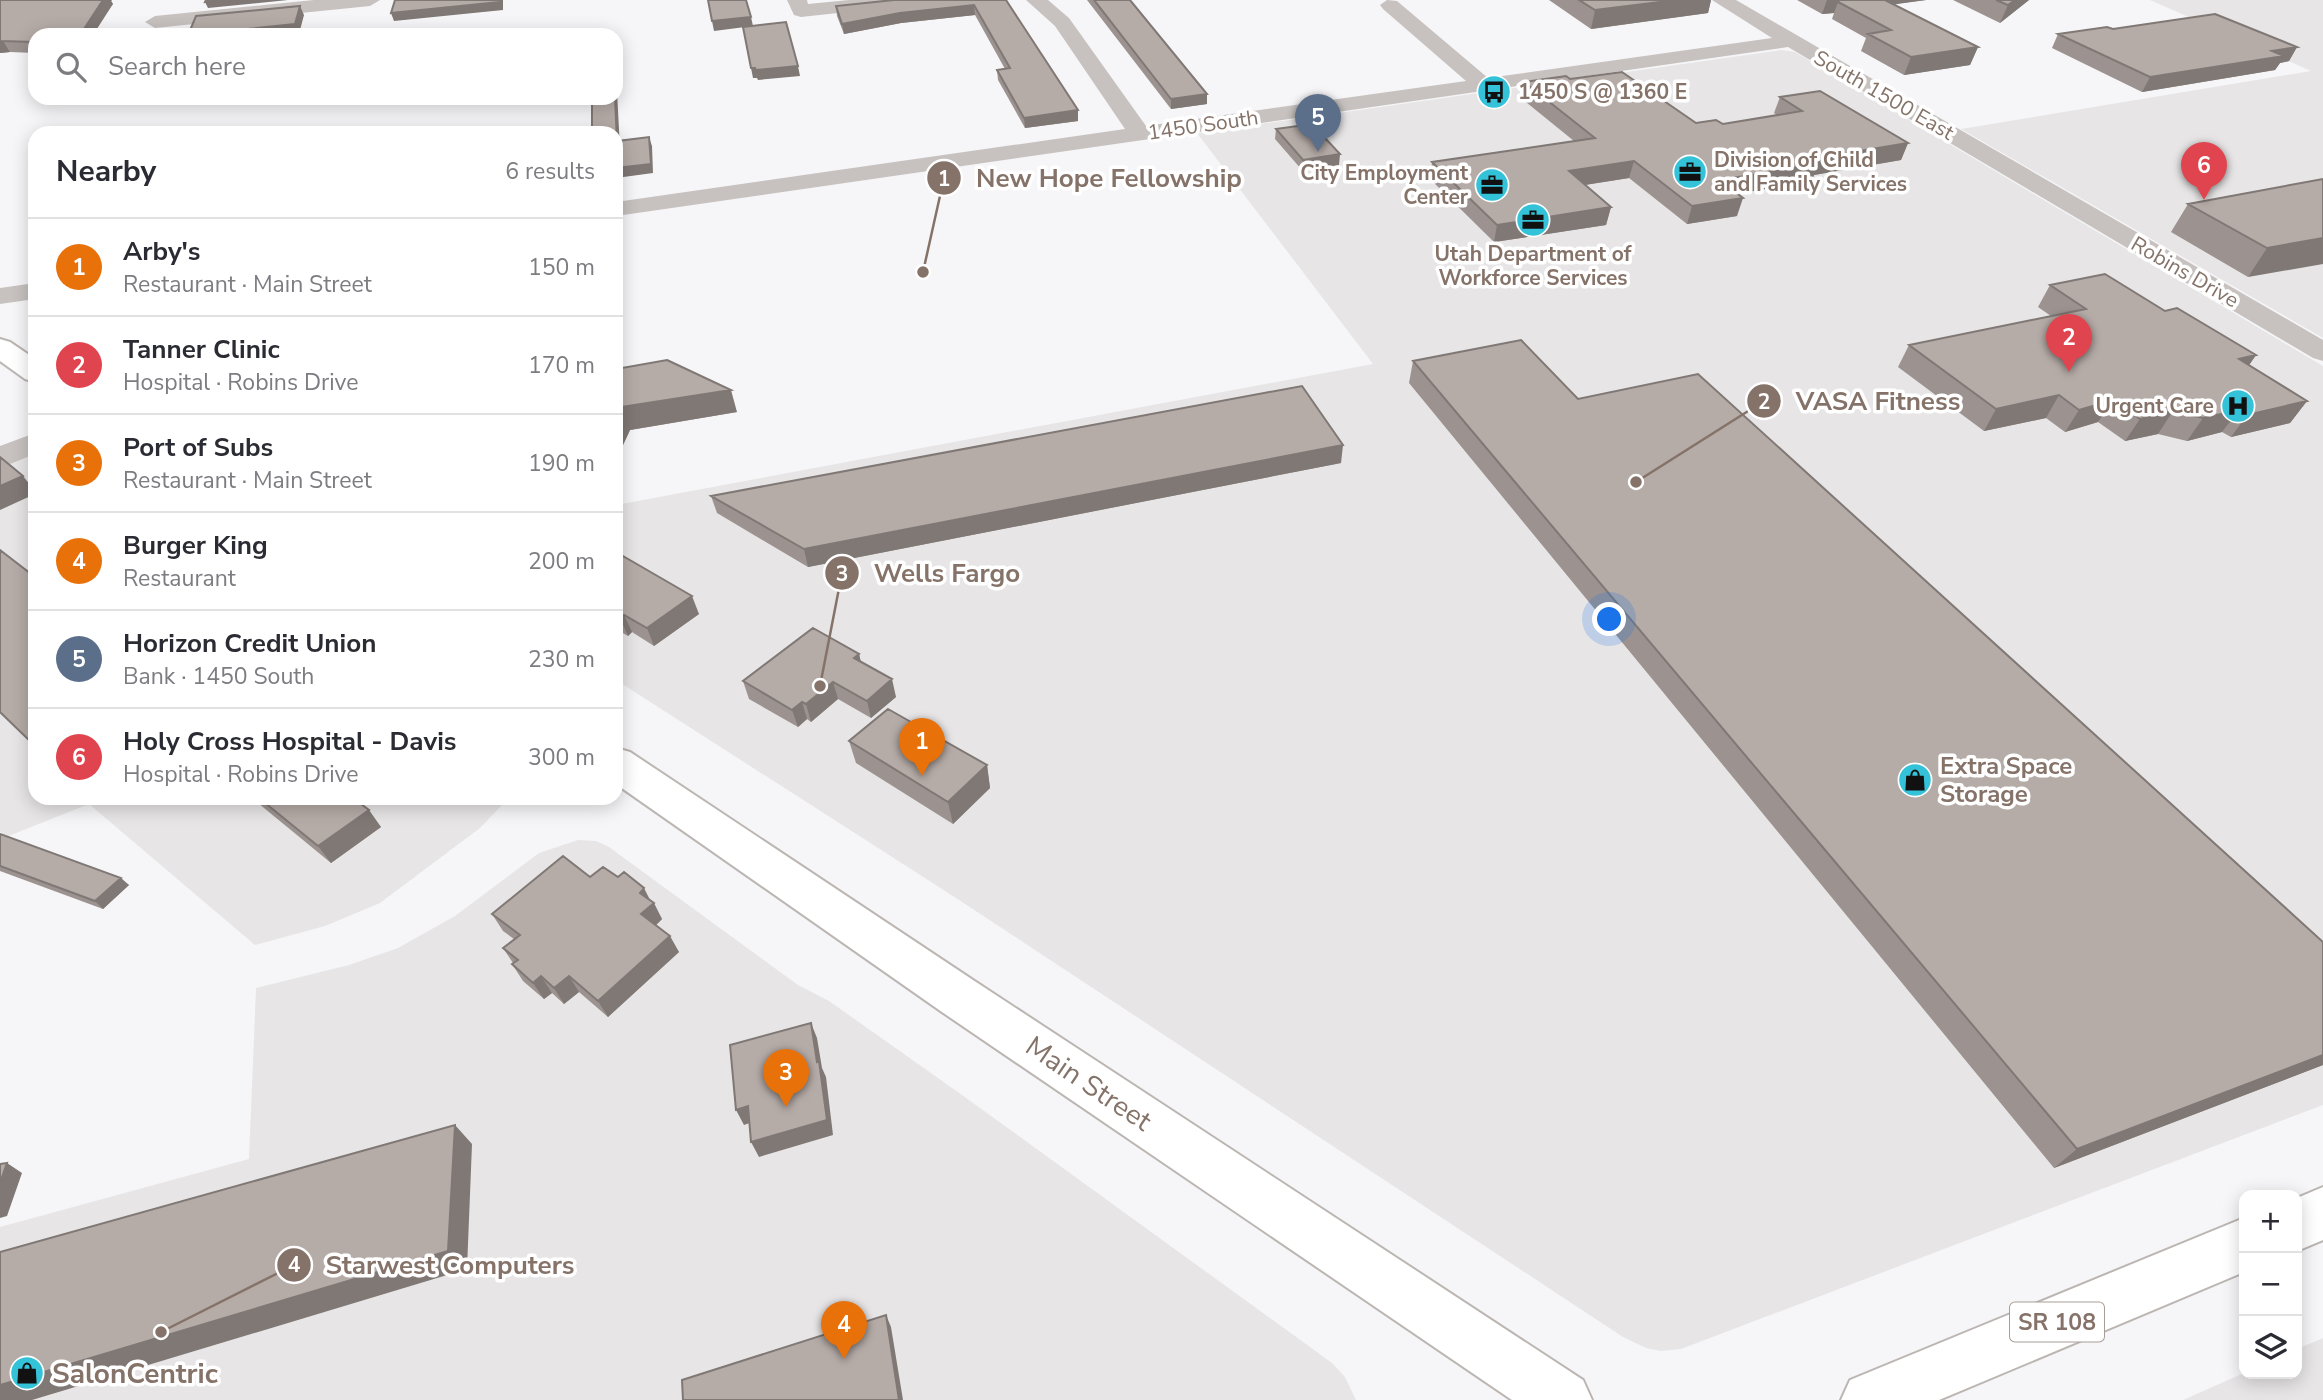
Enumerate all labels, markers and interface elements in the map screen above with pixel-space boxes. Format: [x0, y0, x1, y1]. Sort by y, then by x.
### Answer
search box [28, 28, 623, 105]
street label: South 1500 East [1809, 44, 1960, 147]
icon: search [52, 48, 90, 86]
text: Search here [108, 49, 246, 84]
bus stop icon: 1450 S @ 1360 E [1475, 73, 1513, 111]
place label: 1450 S @ 1360 E [1518, 78, 1687, 106]
pin: 5 [1295, 94, 1341, 152]
street label: 1450 South [1146, 103, 1260, 147]
pin: 6 [2181, 142, 2227, 200]
place label: Division of Child and Family Services [1714, 146, 1907, 198]
text: Nearby [56, 151, 156, 192]
office icon: Division of Child and Family Services [1671, 153, 1709, 191]
callout: New Hope Fellowship [927, 155, 1256, 202]
text: 6 results [505, 156, 595, 187]
place label: City Employment Center [1300, 159, 1469, 211]
text: New Hope Fellowship [976, 161, 1242, 196]
text: 1 [938, 165, 950, 193]
office icon: City Employment Center [1473, 166, 1511, 204]
office icon: Utah Department of Workforce Services [1514, 201, 1552, 239]
street label: Robins Drive [2126, 230, 2244, 314]
text: Arby's [123, 234, 201, 269]
place label: Utah Department of Workforce Services [1435, 240, 1632, 292]
text: 1 [72, 252, 86, 283]
text: 150 m [528, 252, 595, 283]
text: Restaurant · Main Street [123, 269, 372, 300]
pin: 2 [2046, 314, 2092, 372]
text: Tanner Clinic [123, 332, 280, 367]
text: 2 [72, 350, 86, 381]
text: 170 m [528, 350, 595, 381]
text: Hospital · Robins Drive [123, 367, 358, 398]
callout: VASA Fitness [1747, 378, 1975, 425]
text: VASA Fitness [1795, 384, 1960, 419]
hospital icon: Urgent Care [2219, 387, 2257, 425]
text: 2 [1758, 388, 1770, 416]
place label: Urgent Care [2096, 392, 2214, 420]
text: Port of Subs [123, 430, 273, 465]
text: 3 [72, 448, 86, 479]
text: 190 m [528, 448, 595, 479]
text: Restaurant · Main Street [123, 465, 372, 496]
text: Burger King [123, 528, 268, 563]
text: 4 [72, 546, 86, 577]
text: 200 m [528, 546, 595, 577]
callout: Wells Fargo [825, 550, 1034, 597]
text: Wells Fargo [874, 556, 1020, 591]
text: 3 [836, 560, 848, 588]
text: Restaurant [123, 563, 236, 594]
your location [1592, 602, 1626, 636]
text: Horizon Credit Union [123, 626, 376, 661]
text: 5 [72, 644, 86, 675]
text: 230 m [528, 644, 595, 675]
text: Bank · 1450 South [123, 661, 314, 692]
pin: 1 [899, 718, 945, 776]
text: Holy Cross Hospital - Davis [123, 724, 456, 759]
text: 6 [72, 742, 86, 773]
text: 300 m [528, 742, 595, 773]
place label: Extra Space Storage [1940, 750, 2072, 810]
text: Hospital · Robins Drive [123, 759, 358, 790]
shop icon: Extra Space Storage [1896, 761, 1934, 799]
street label: Main Street [1018, 1028, 1159, 1140]
pin: 3 [763, 1049, 809, 1107]
map controls [2239, 1190, 2302, 1379]
button: + [2239, 1190, 2302, 1253]
callout: Starwest Computers [277, 1241, 589, 1288]
text: Starwest Computers [326, 1248, 574, 1283]
text: 4 [288, 1251, 301, 1279]
button: − [2239, 1253, 2302, 1316]
pin: 4 [821, 1301, 867, 1359]
road number: SR 108 [2010, 1302, 2104, 1342]
button: layers [2239, 1316, 2302, 1379]
shop icon: SalonCentric [8, 1354, 46, 1392]
place label: SalonCentric [52, 1355, 218, 1393]

